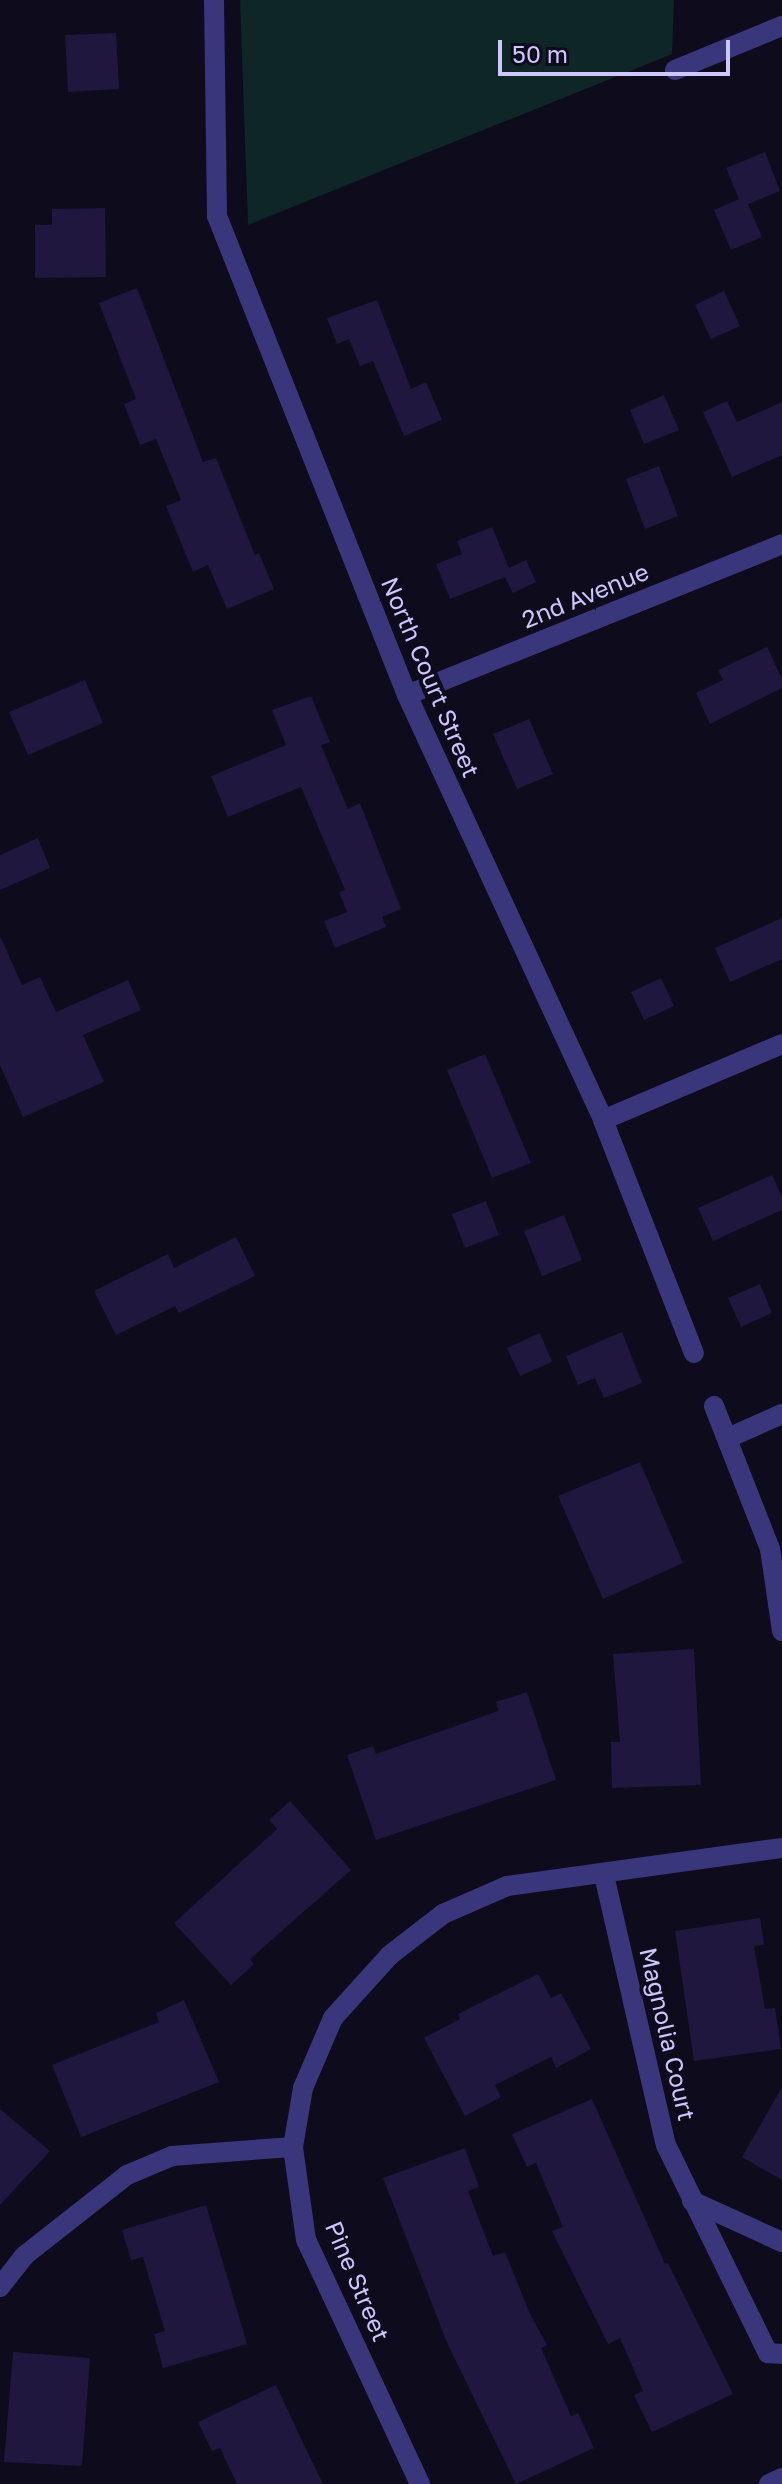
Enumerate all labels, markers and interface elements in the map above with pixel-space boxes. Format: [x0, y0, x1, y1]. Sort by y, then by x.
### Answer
scale bar [502, 24, 734, 74]
text: 50 m [512, 39, 568, 68]
street label: 2nd Avenue [517, 557, 653, 633]
street label: North Court Street [376, 573, 486, 781]
street label: Magnolia Court [634, 1945, 702, 2123]
street label: Pine Street [320, 2217, 396, 2345]

